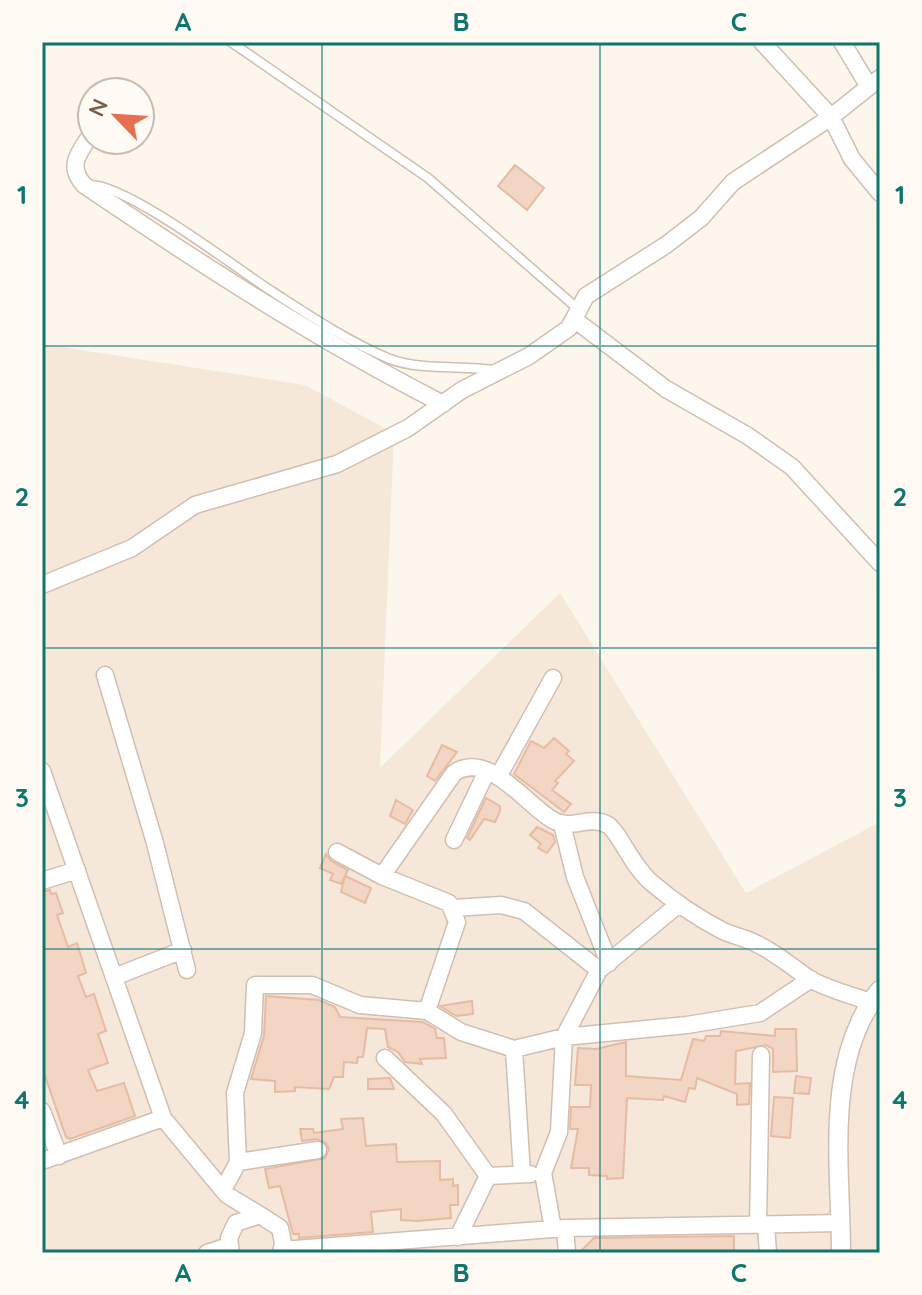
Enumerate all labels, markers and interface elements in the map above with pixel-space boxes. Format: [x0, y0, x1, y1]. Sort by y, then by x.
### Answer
text: A [175, 5, 192, 38]
text: B [452, 5, 470, 38]
text: C [731, 5, 747, 38]
north arrow [76, 76, 156, 156]
text: N [82, 94, 114, 121]
text: 1 [17, 178, 27, 211]
text: 1 [895, 178, 905, 211]
text: 2 [15, 480, 29, 513]
text: 2 [893, 480, 907, 513]
text: 3 [15, 781, 29, 814]
text: 3 [893, 781, 907, 814]
text: 4 [14, 1083, 30, 1116]
text: 4 [892, 1083, 908, 1116]
text: A [175, 1256, 192, 1289]
text: B [452, 1256, 470, 1289]
text: C [731, 1256, 747, 1289]

